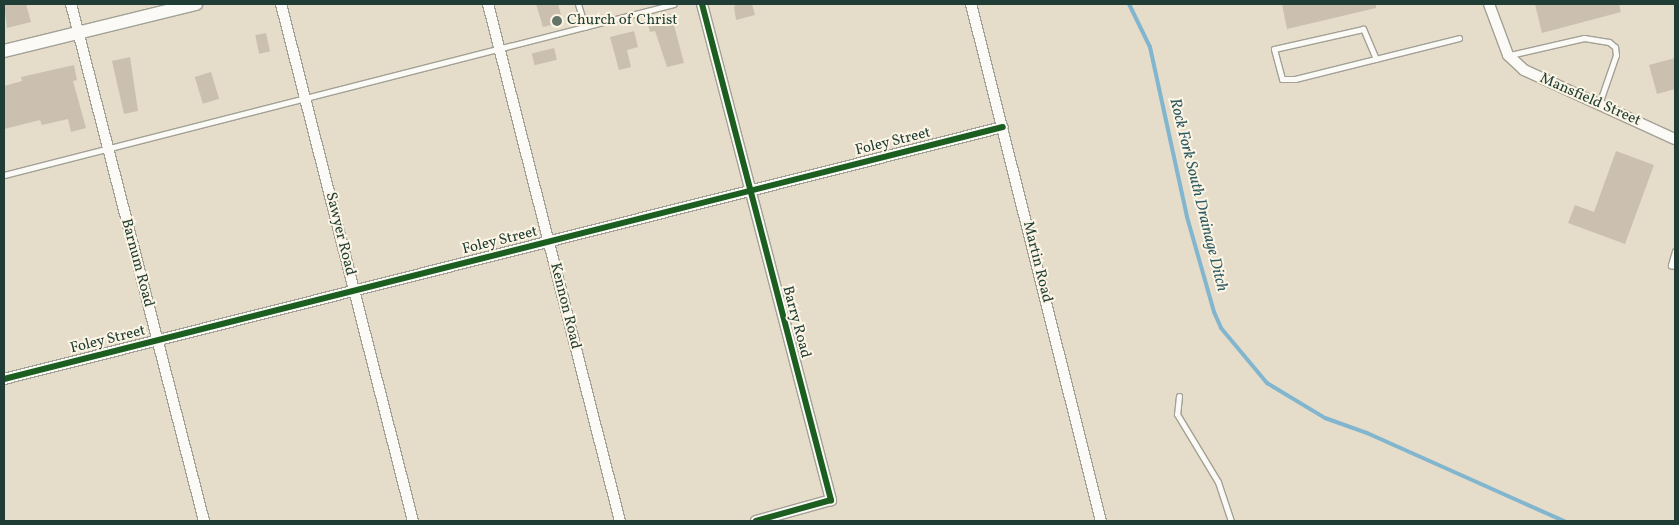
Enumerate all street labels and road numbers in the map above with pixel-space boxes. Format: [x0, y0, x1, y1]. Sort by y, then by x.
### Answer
street label: Mansfield Street [1537, 70, 1643, 130]
street label: Foley Street [853, 124, 933, 160]
street label: Sawyer Road [321, 191, 359, 277]
street label: Barnum Road [117, 217, 157, 309]
street label: Martin Road [1018, 219, 1056, 305]
street label: Foley Street [460, 223, 540, 259]
street label: Kennon Road [546, 261, 584, 351]
street label: Barry Road [778, 284, 814, 360]
street label: Foley Street [68, 322, 148, 358]

